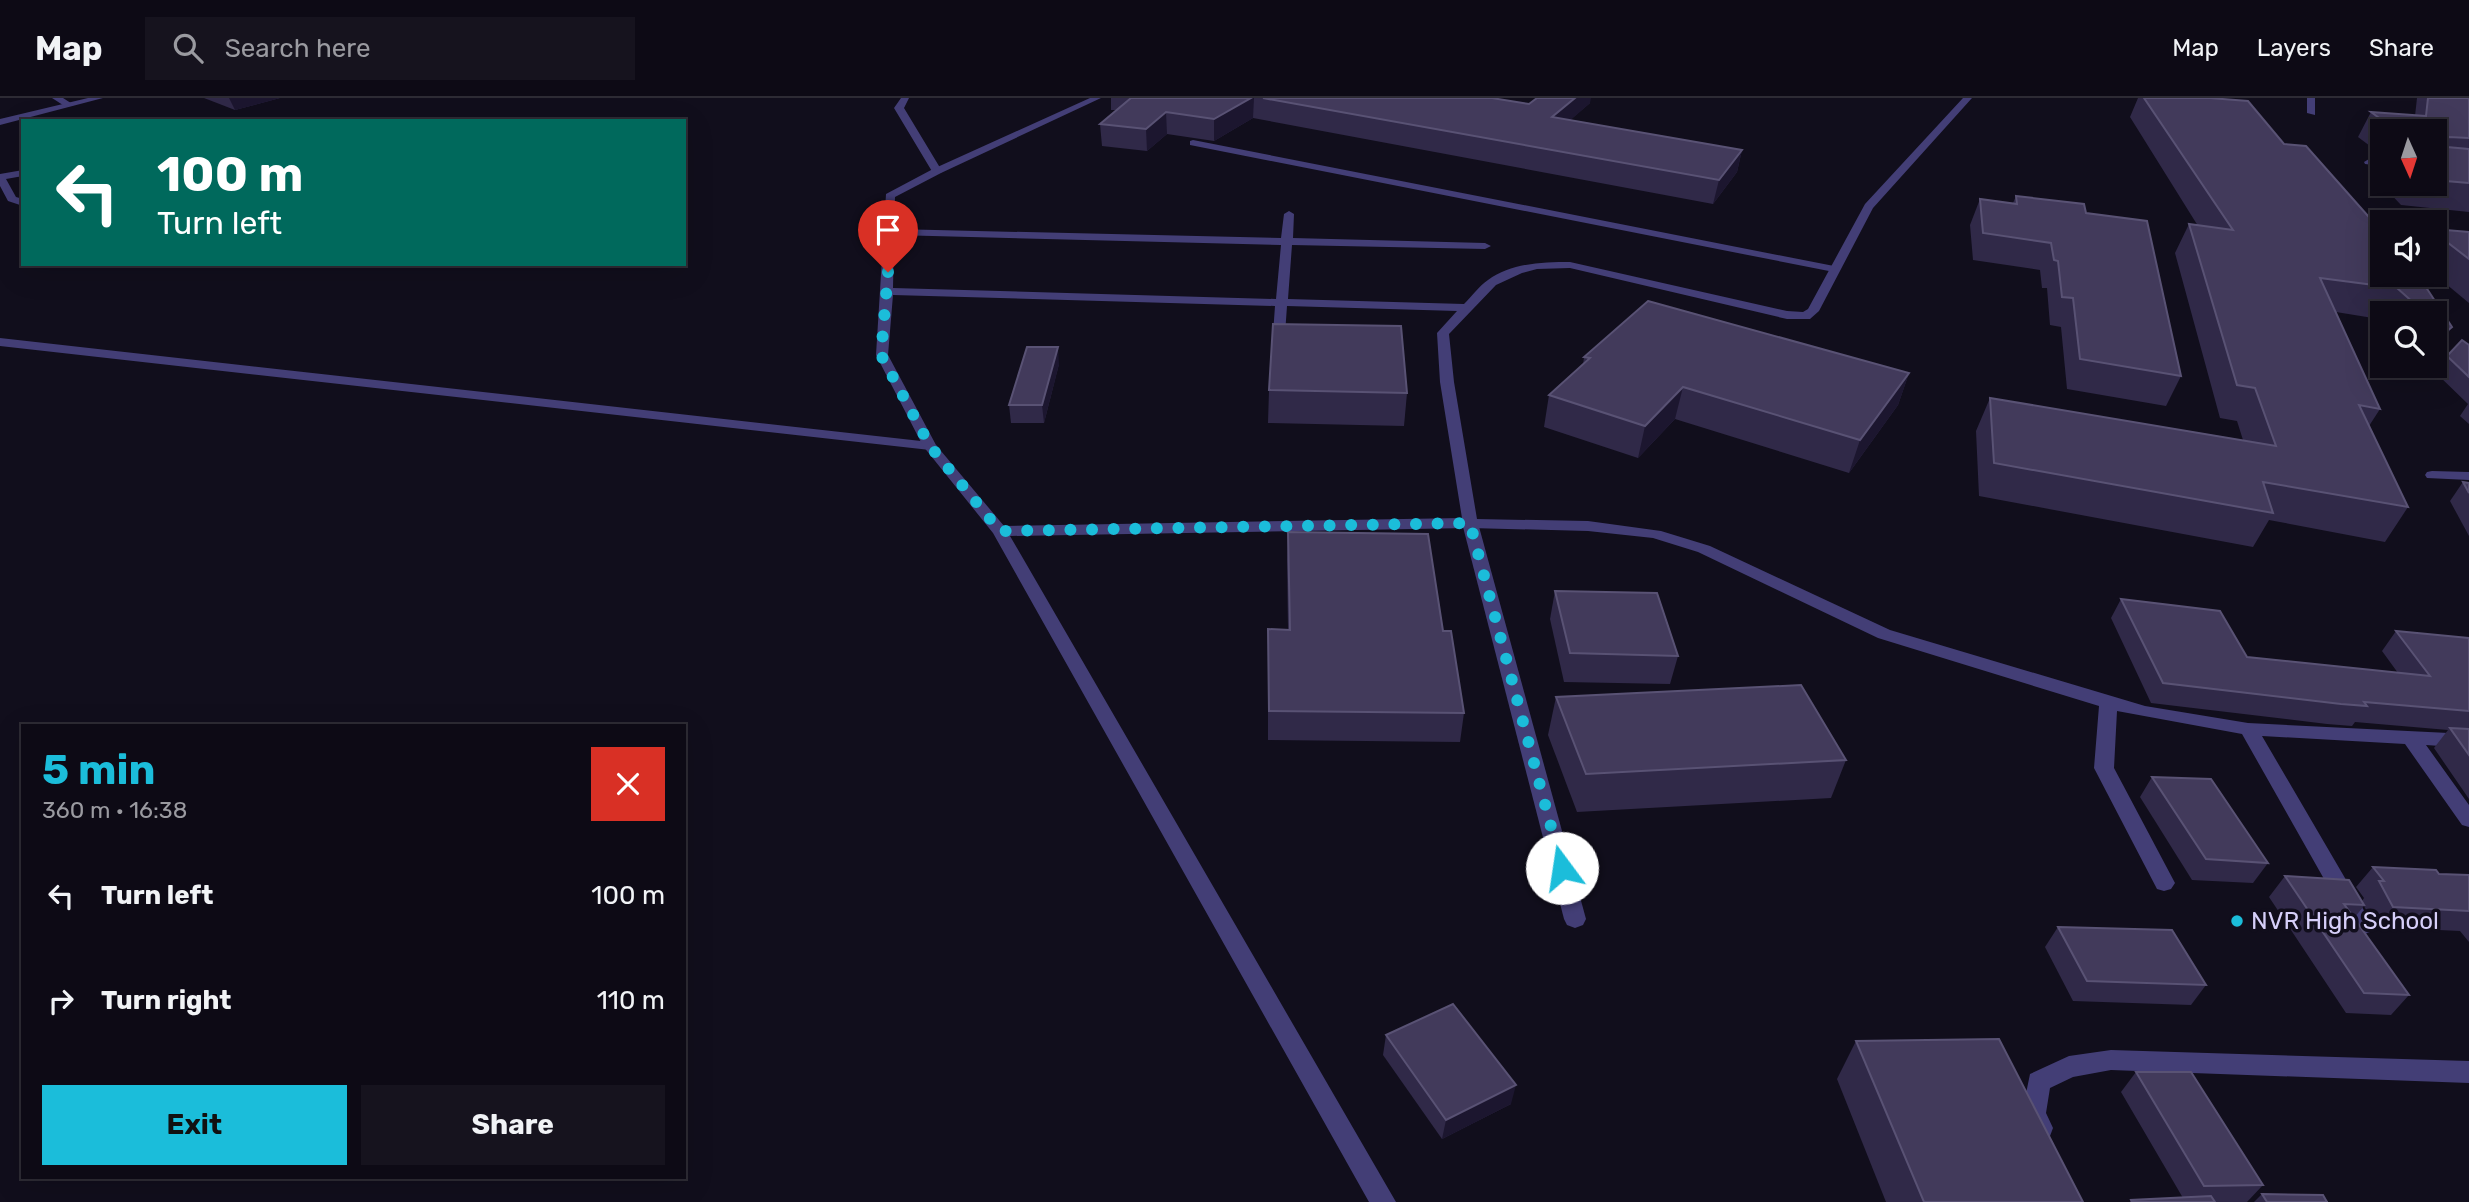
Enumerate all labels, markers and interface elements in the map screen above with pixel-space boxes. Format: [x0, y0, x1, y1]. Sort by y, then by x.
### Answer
search box [145, 17, 635, 80]
text: Map [35, 29, 103, 68]
icon: search [169, 29, 207, 67]
text: Search here [225, 33, 370, 64]
text: Map [2172, 34, 2219, 62]
text: Layers [2257, 34, 2331, 62]
text: Share [2369, 34, 2434, 62]
north arrow [2370, 119, 2446, 196]
map controls [2370, 119, 2447, 378]
text: 100 m [157, 145, 303, 203]
icon: left [42, 147, 133, 238]
pin [858, 200, 918, 272]
text: Turn left [157, 204, 282, 242]
button: sound [2370, 210, 2447, 287]
icon: arrive [869, 211, 907, 249]
button: search [2370, 301, 2447, 378]
text: 5 min [42, 745, 156, 795]
button: close [591, 747, 665, 821]
text: 360 m · 16:38 [42, 796, 187, 824]
position arrow [1525, 831, 1599, 905]
icon: left [42, 877, 80, 915]
text: Turn left [101, 880, 213, 911]
text: 100 m [591, 880, 665, 911]
place label: NVR High School [2251, 907, 2439, 935]
marker: NVR High School [2229, 913, 2245, 929]
icon: right [42, 982, 80, 1020]
text: Turn right [101, 985, 231, 1016]
text: 110 m [597, 985, 665, 1016]
button: Exit [42, 1085, 347, 1165]
button: Share [361, 1085, 665, 1165]

